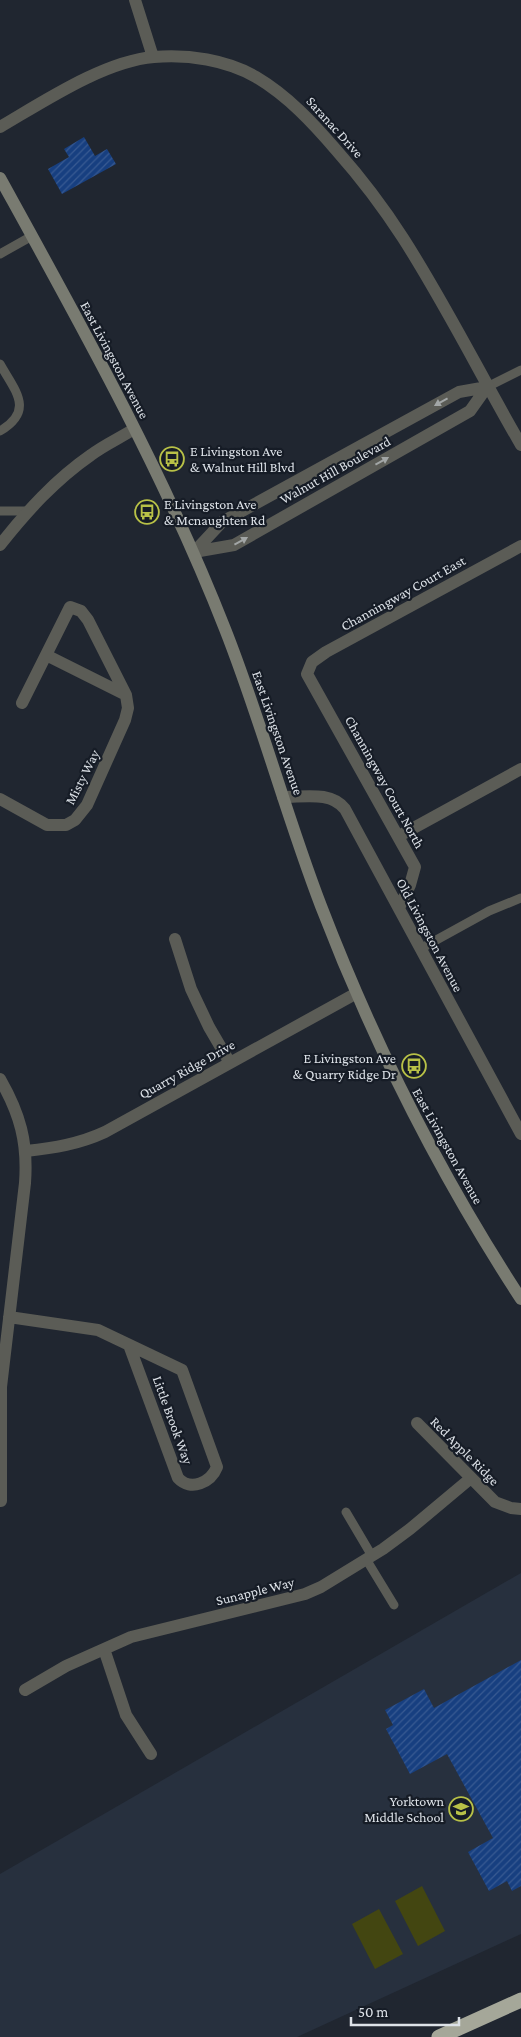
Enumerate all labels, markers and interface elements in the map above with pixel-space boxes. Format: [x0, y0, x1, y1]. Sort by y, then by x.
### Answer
street label: Saranac Drive [303, 93, 367, 161]
street label: East Livingston Avenue [77, 299, 153, 421]
one-way arrow [434, 397, 448, 406]
street label: Walnut Hill Boulevard [277, 433, 394, 507]
place label: E Livingston Ave & Walnut Hill Blvd [190, 443, 295, 475]
bus stop icon: E Livingston Ave & Walnut Hill Blvd [159, 446, 185, 472]
one-way arrow [376, 456, 389, 465]
place label: E Livingston Ave & Mcnaughten Rd [164, 496, 266, 528]
bus stop icon: E Livingston Ave & Mcnaughten Rd [134, 499, 160, 525]
one-way arrow [234, 536, 247, 545]
street label: Channingway Court East [338, 552, 468, 634]
street label: East Livingston Avenue [249, 669, 307, 797]
street label: Channingway Court North [342, 713, 428, 851]
street label: Misty Way [61, 746, 103, 807]
street label: Old Livingston Avenue [393, 875, 467, 995]
street label: Quarry Ridge Drive [136, 1036, 238, 1102]
place label: E Livingston Ave & Quarry Ridge Dr [293, 1050, 396, 1082]
bus stop icon: E Livingston Ave & Quarry Ridge Dr [401, 1053, 427, 1079]
street label: East Livingston Avenue [409, 1085, 487, 1207]
street label: Little Brook Way [150, 1374, 197, 1467]
street label: Red Apple Ridge [427, 1413, 503, 1489]
street label: Sunapple Way [214, 1573, 296, 1608]
place label: Yorktown Middle School [364, 1793, 444, 1825]
school or university icon: Yorktown Middle School [448, 1796, 474, 1822]
scale bar [351, 1994, 458, 2026]
text: 50 m [358, 2004, 388, 2020]

